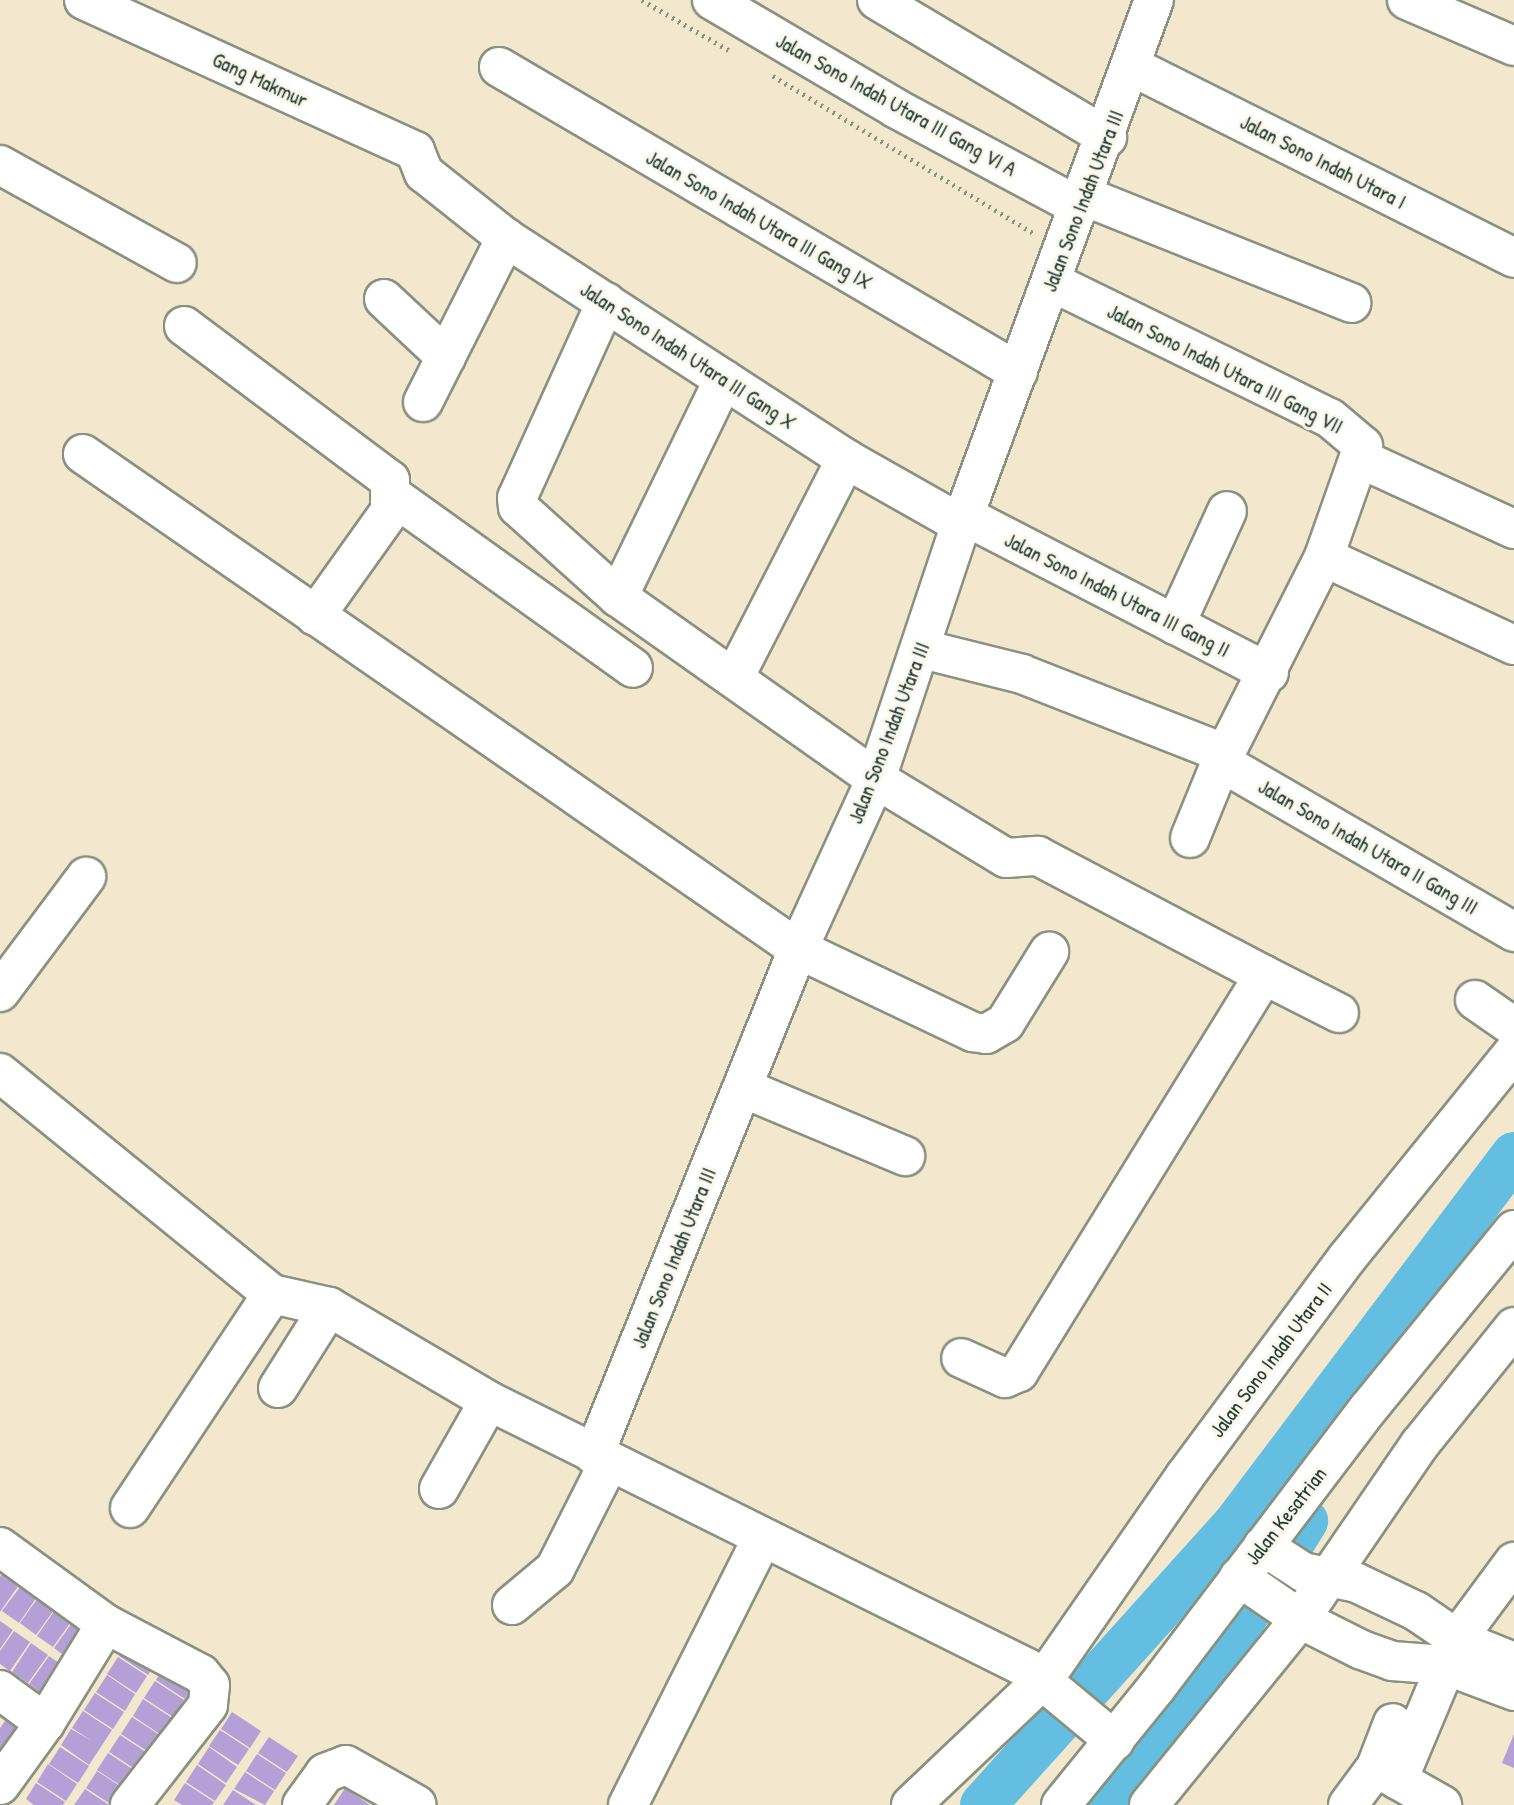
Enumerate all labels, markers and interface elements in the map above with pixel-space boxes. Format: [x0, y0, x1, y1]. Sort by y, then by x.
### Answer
street label: Jalan Sono Indah Utara III Gang VI A [771, 28, 1021, 182]
street label: Gang Makmur [208, 47, 312, 113]
street label: Jalan Sono Indah Utara III [1037, 107, 1129, 295]
street label: Jalan Sono Indah Utara I [1236, 109, 1410, 215]
street label: Jalan Sono Indah Utara III Gang IX [641, 145, 877, 295]
street label: Jalan Sono Indah Utara III Gang X [576, 277, 800, 435]
street label: Jalan Sono Indah Utara III Gang VII [1103, 299, 1347, 439]
street label: Jalan Sono Indah Utara III Gang II [1000, 527, 1234, 663]
street label: Jalan Sono Indah Utara III [843, 639, 935, 827]
street label: Jalan Sono Indah Utara II Gang III [1254, 774, 1482, 920]
street label: Jalan Sono Indah Utara III [626, 1164, 722, 1352]
street label: Jalan Sono Indah Utara II [1205, 1278, 1337, 1442]
street label: Jalan Kesatrian [1240, 1462, 1332, 1570]

